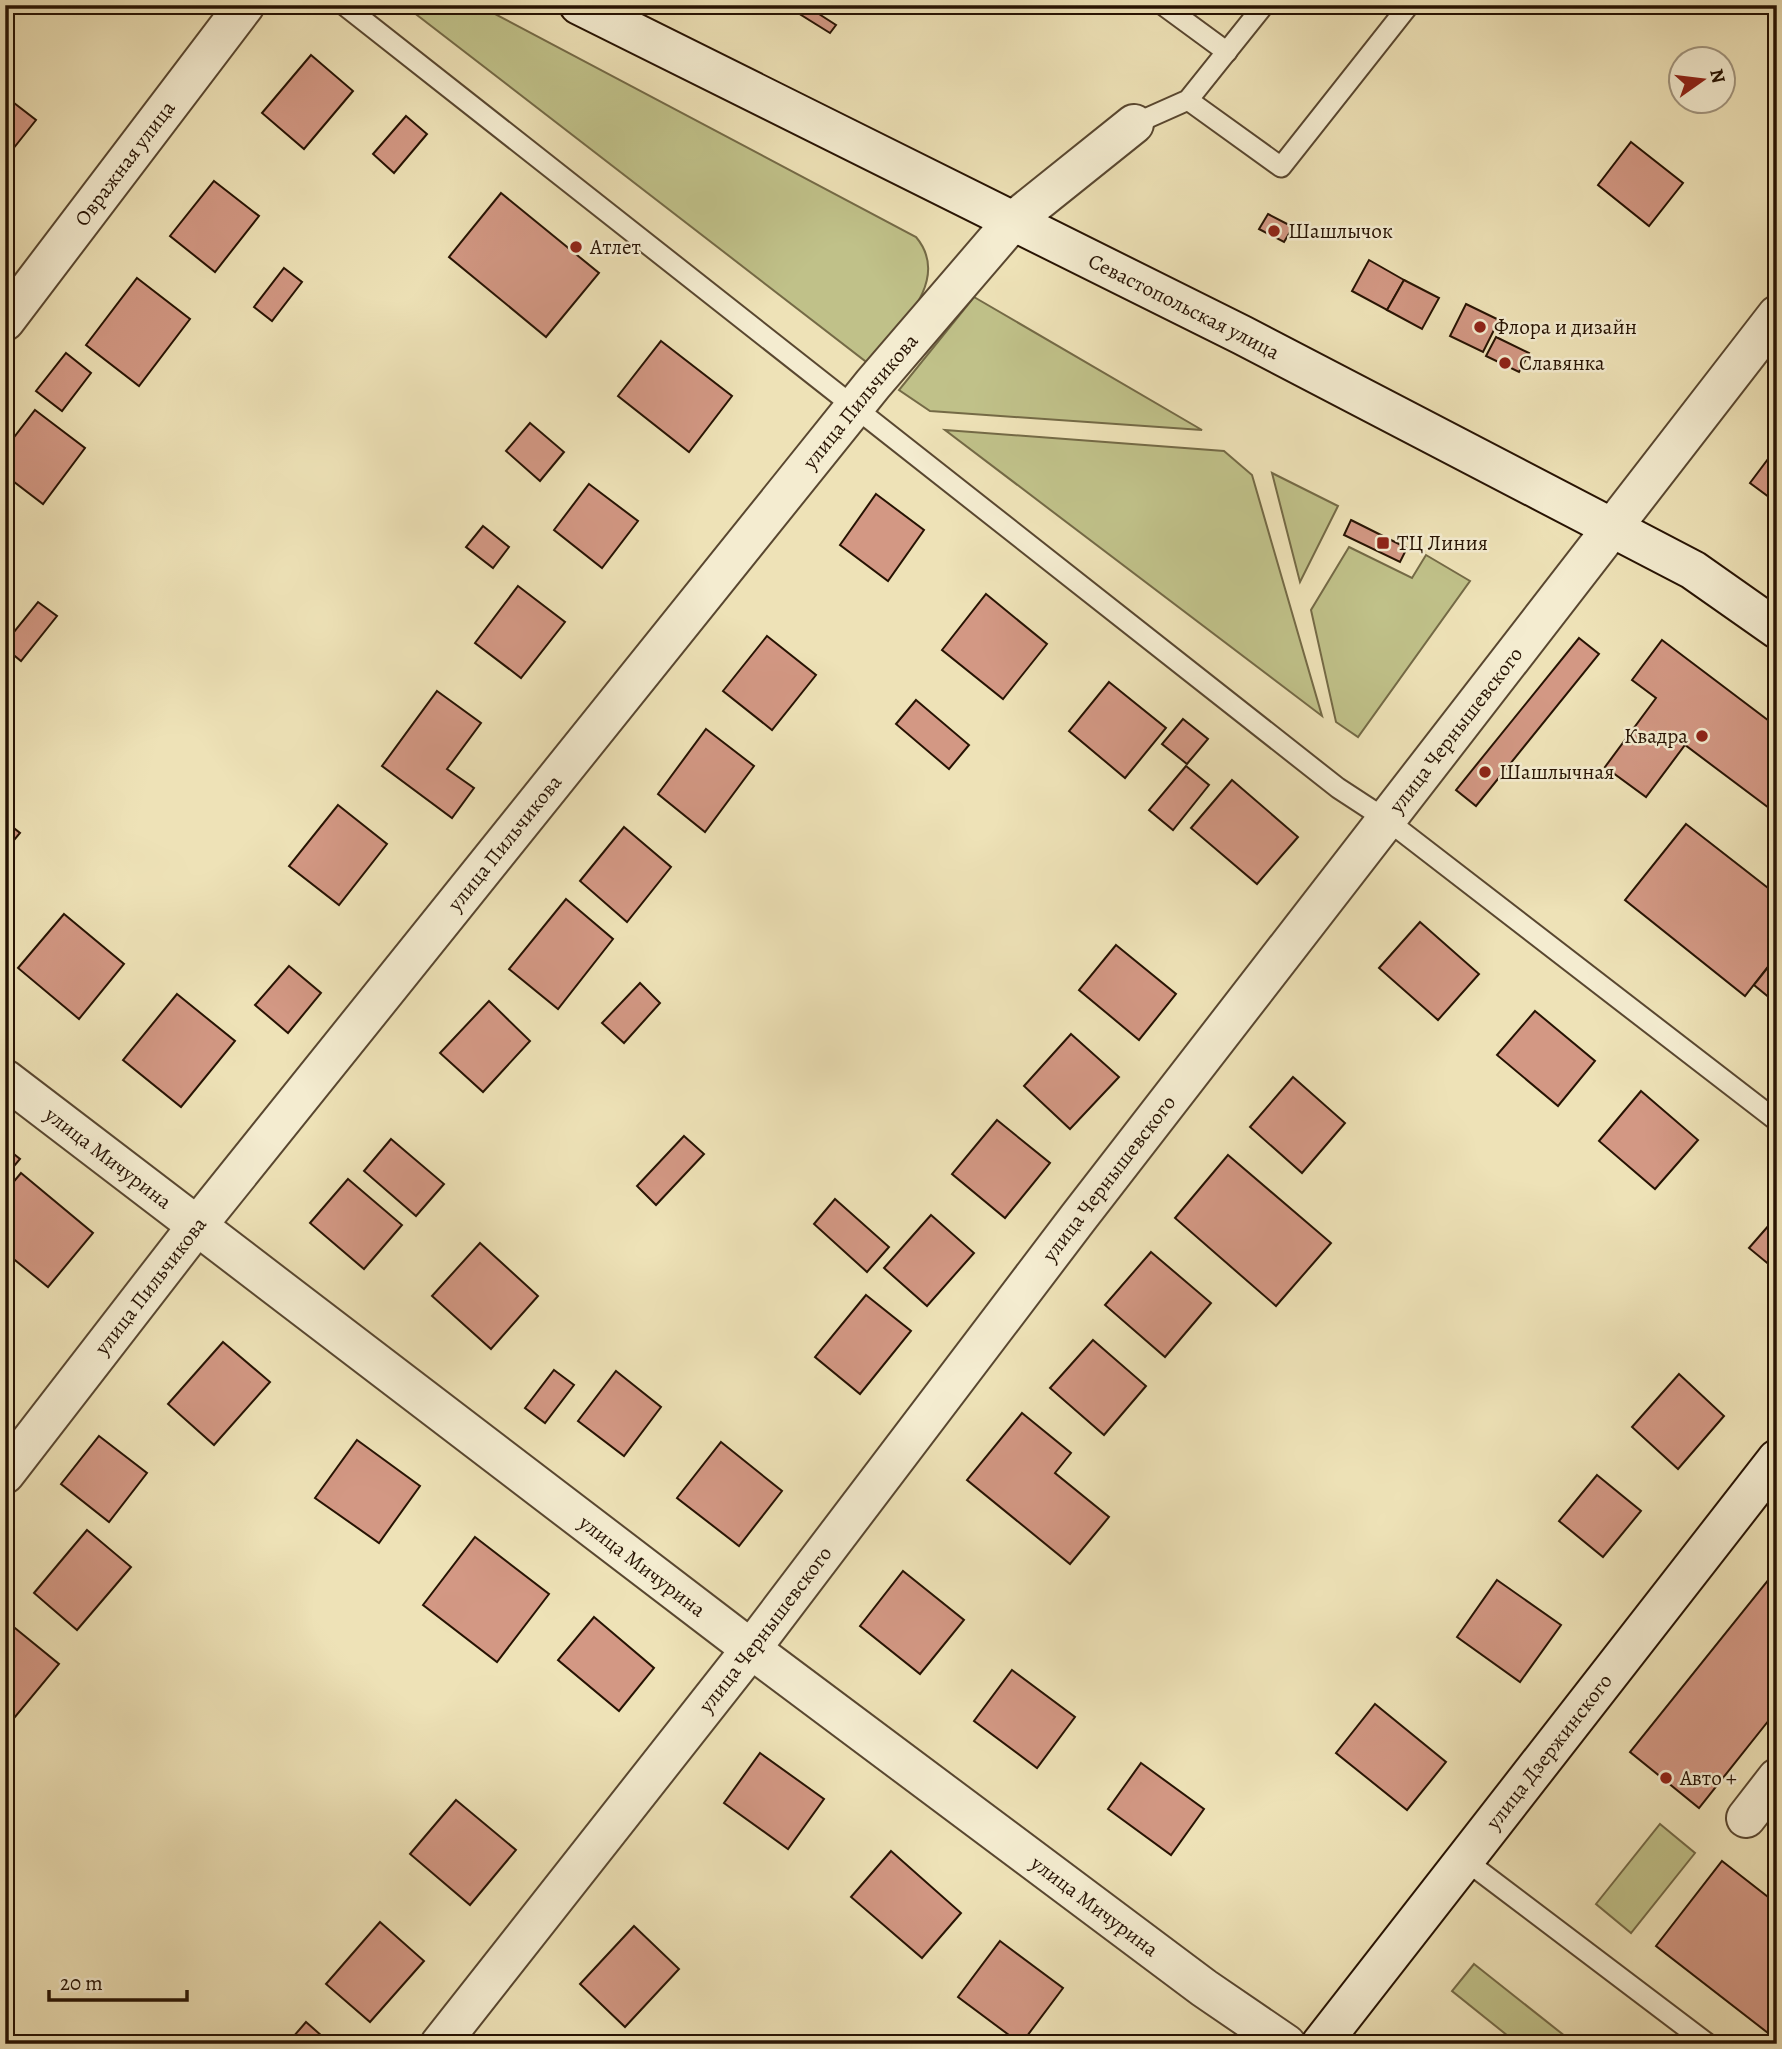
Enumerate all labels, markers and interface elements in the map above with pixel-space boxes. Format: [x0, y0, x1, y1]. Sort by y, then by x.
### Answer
north arrow [1666, 46, 1736, 116]
text: N [1703, 66, 1732, 86]
street label: Овражная улица [68, 94, 182, 232]
place label: Шашлычок [1288, 217, 1393, 245]
marker: Шашлычок [1266, 223, 1282, 239]
place label: Атлет [589, 233, 641, 261]
marker: Атлет [568, 239, 584, 255]
street label: Севастопольская улица [1084, 247, 1285, 366]
place label: Флора и дизайн [1494, 313, 1637, 341]
marker: Флора и дизайн [1472, 319, 1488, 335]
street label: улица Пильчикова [796, 327, 924, 476]
place label: Славянка [1519, 349, 1605, 377]
marker: Славянка [1497, 355, 1513, 371]
place label: ТЦ Линия [1397, 529, 1488, 557]
marker: ТЦ Линия [1375, 535, 1391, 551]
street label: улица Чернышевского [1382, 641, 1529, 820]
place label: Квадра [1624, 722, 1688, 750]
marker: Квадра [1694, 728, 1710, 744]
place label: Шашлычная [1499, 758, 1614, 786]
marker: Шашлычная [1477, 764, 1493, 780]
street label: улица Пильчикова [441, 768, 568, 918]
street label: улица Чернышевского [1035, 1089, 1182, 1268]
street label: улица Мичурина [38, 1100, 178, 1216]
street label: улица Пильчикова [88, 1211, 213, 1361]
street label: улица Мичурина [572, 1508, 712, 1624]
street label: улица Чернышевского [692, 1540, 838, 1719]
street label: улица Дзержинского [1479, 1668, 1619, 1836]
place label: Авто + [1679, 1764, 1737, 1792]
marker: Авто + [1658, 1770, 1674, 1786]
street label: улица Мичурина [1024, 1849, 1164, 1963]
scale bar [49, 1958, 187, 2002]
text: 20 m [60, 1969, 103, 1997]

